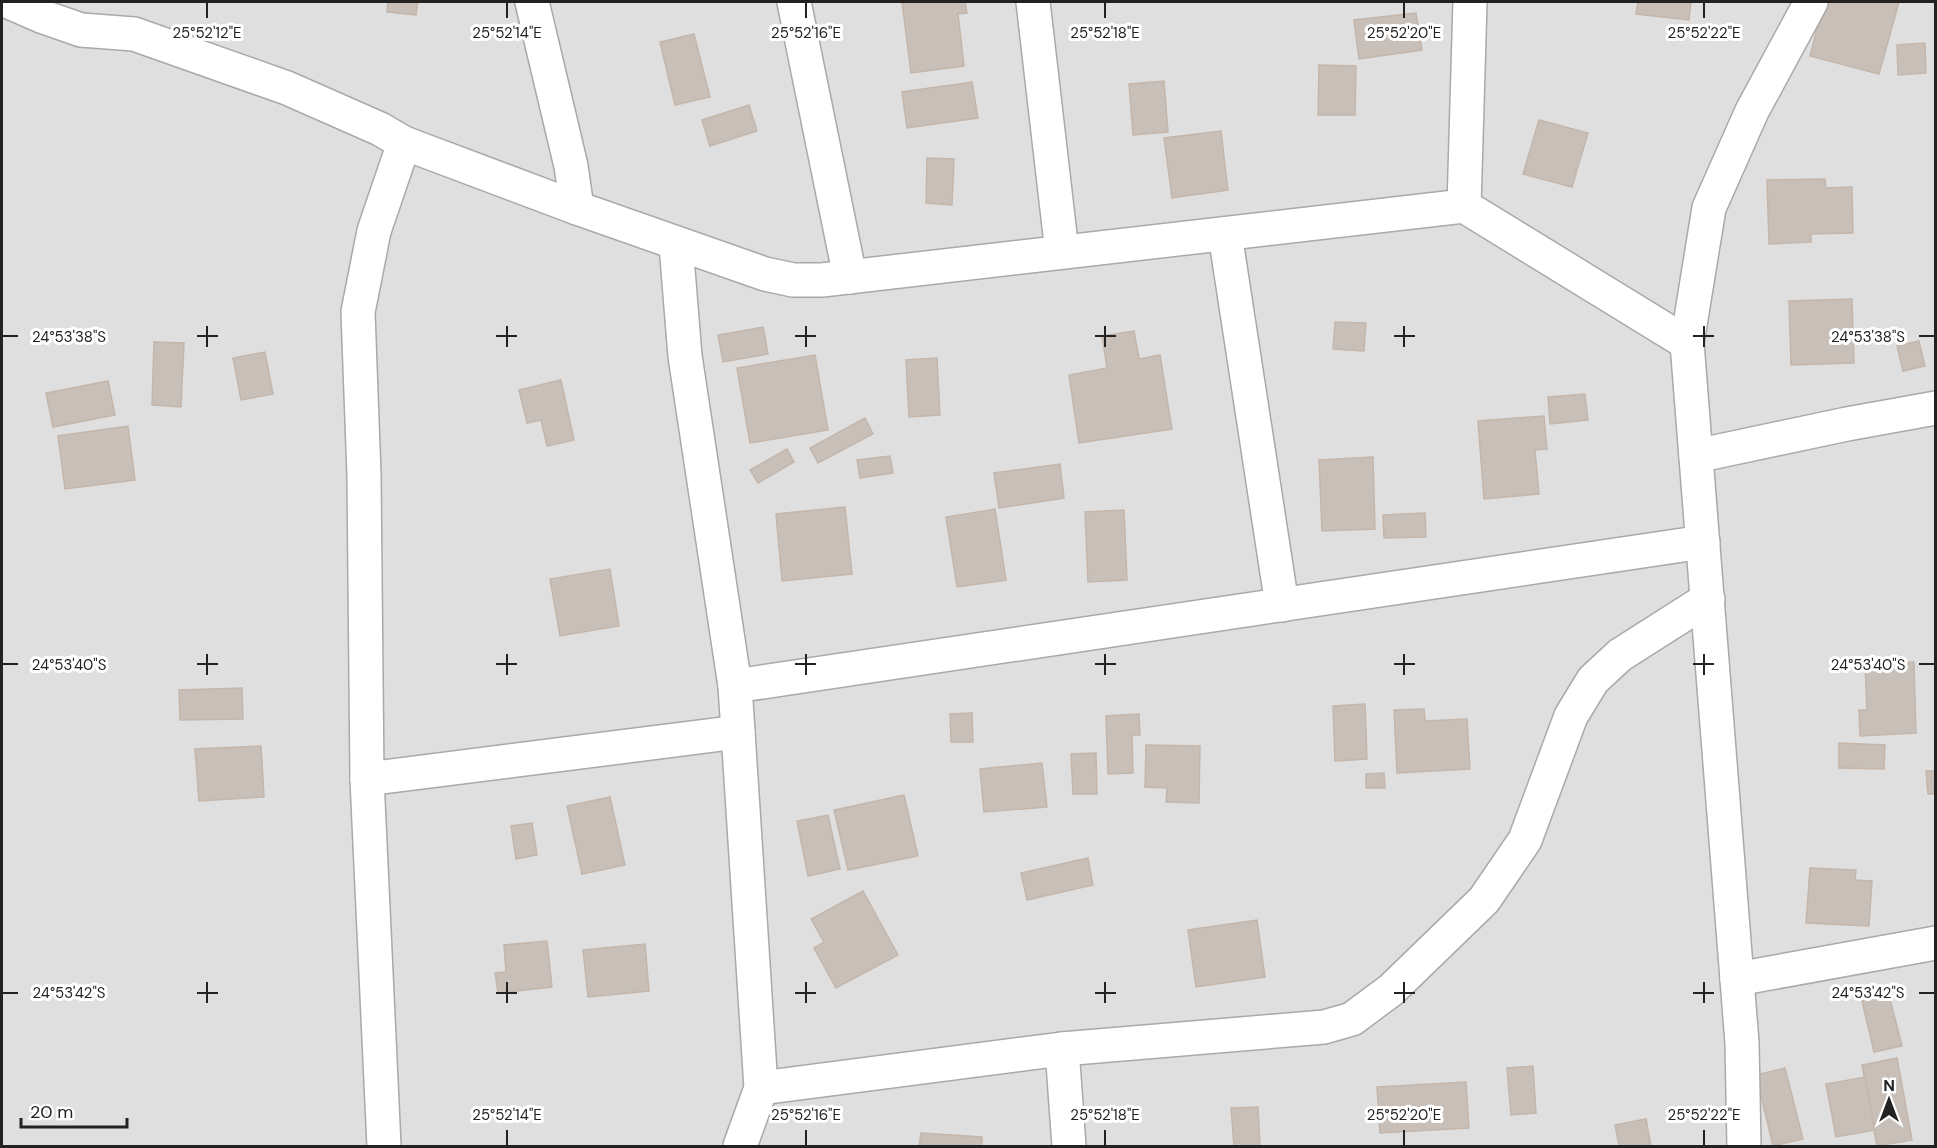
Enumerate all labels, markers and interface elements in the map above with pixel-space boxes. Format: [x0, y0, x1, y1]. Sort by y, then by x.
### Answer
text: 25°52'12"E [172, 23, 242, 43]
text: 25°52'14"E [472, 23, 542, 43]
text: 25°52'16"E [771, 23, 841, 43]
text: 25°52'18"E [1070, 23, 1140, 43]
text: 25°52'20"E [1367, 23, 1441, 43]
text: 25°52'22"E [1668, 23, 1740, 43]
text: 24°53'38"S [32, 327, 106, 347]
text: 24°53'38"S [1831, 327, 1905, 347]
text: 24°53'40"S [32, 655, 107, 675]
text: 24°53'40"S [1831, 655, 1906, 675]
text: 24°53'42"S [32, 983, 106, 1003]
text: 24°53'42"S [1831, 983, 1905, 1003]
north arrow [1859, 1070, 1919, 1130]
text: N [1883, 1075, 1895, 1096]
scale bar [21, 1091, 128, 1129]
text: 20 m [30, 1100, 73, 1124]
text: 25°52'14"E [472, 1105, 542, 1125]
text: 25°52'16"E [771, 1105, 841, 1125]
text: 25°52'18"E [1070, 1105, 1140, 1125]
text: 25°52'20"E [1367, 1105, 1441, 1125]
text: 25°52'22"E [1668, 1105, 1740, 1125]

